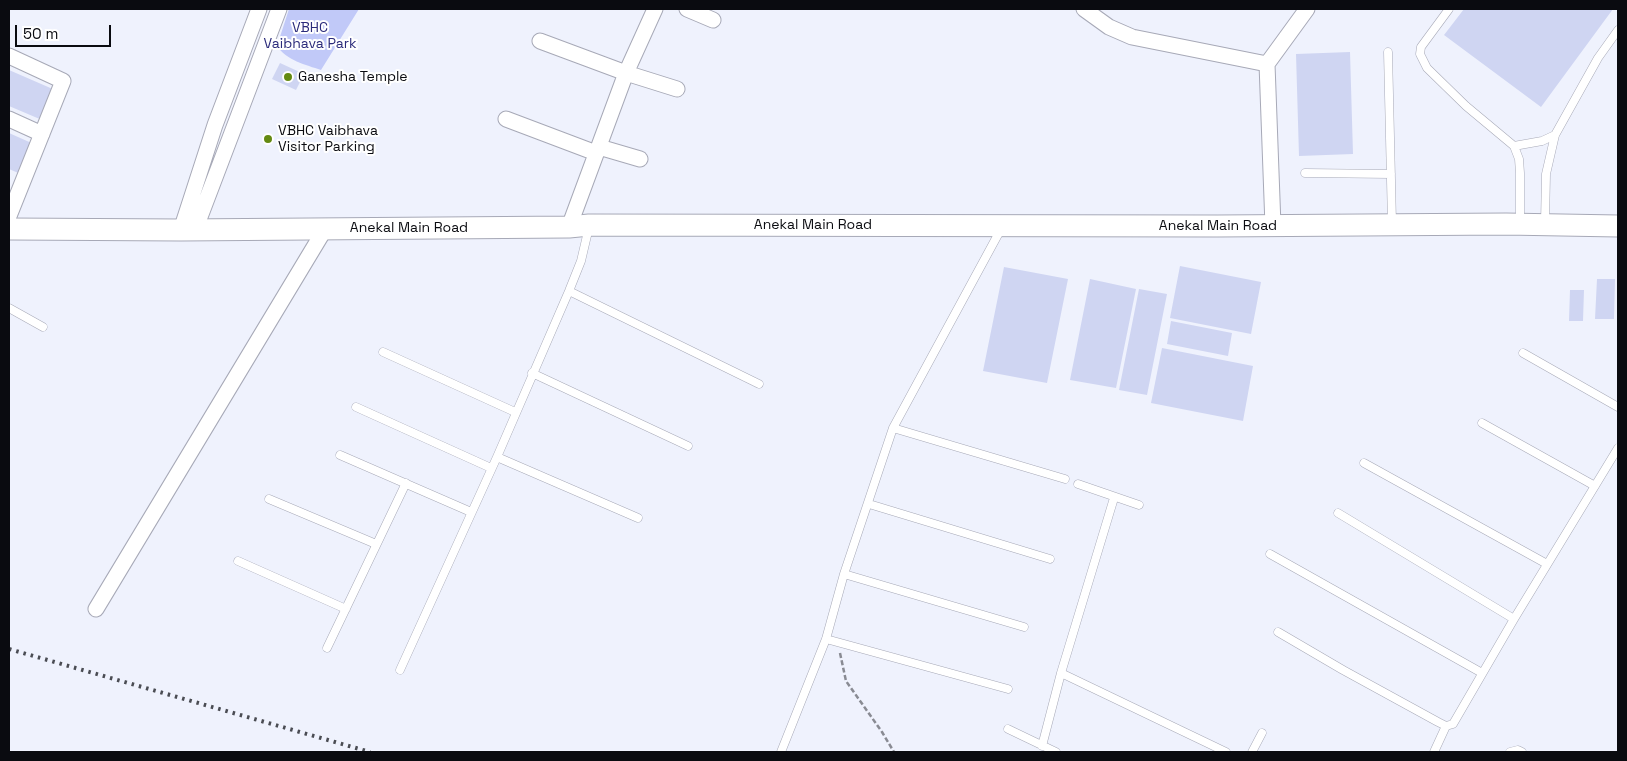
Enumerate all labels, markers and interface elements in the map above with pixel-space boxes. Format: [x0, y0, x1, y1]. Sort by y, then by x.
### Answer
scale bar [18, 15, 114, 47]
park label: VBHC Vaibhava Park [263, 20, 357, 52]
text: 50 m [23, 24, 58, 43]
place label: Ganesha Temple [298, 69, 408, 85]
marker: Ganesha Temple [282, 71, 294, 83]
place label: VBHC Vaibhava Visitor Parking [278, 123, 378, 156]
marker: VBHC Vaibhava Visitor Parking [262, 133, 274, 145]
street label: Anekal Main Road [754, 217, 872, 233]
street label: Anekal Main Road [1159, 218, 1277, 234]
street label: Anekal Main Road [350, 220, 468, 236]

